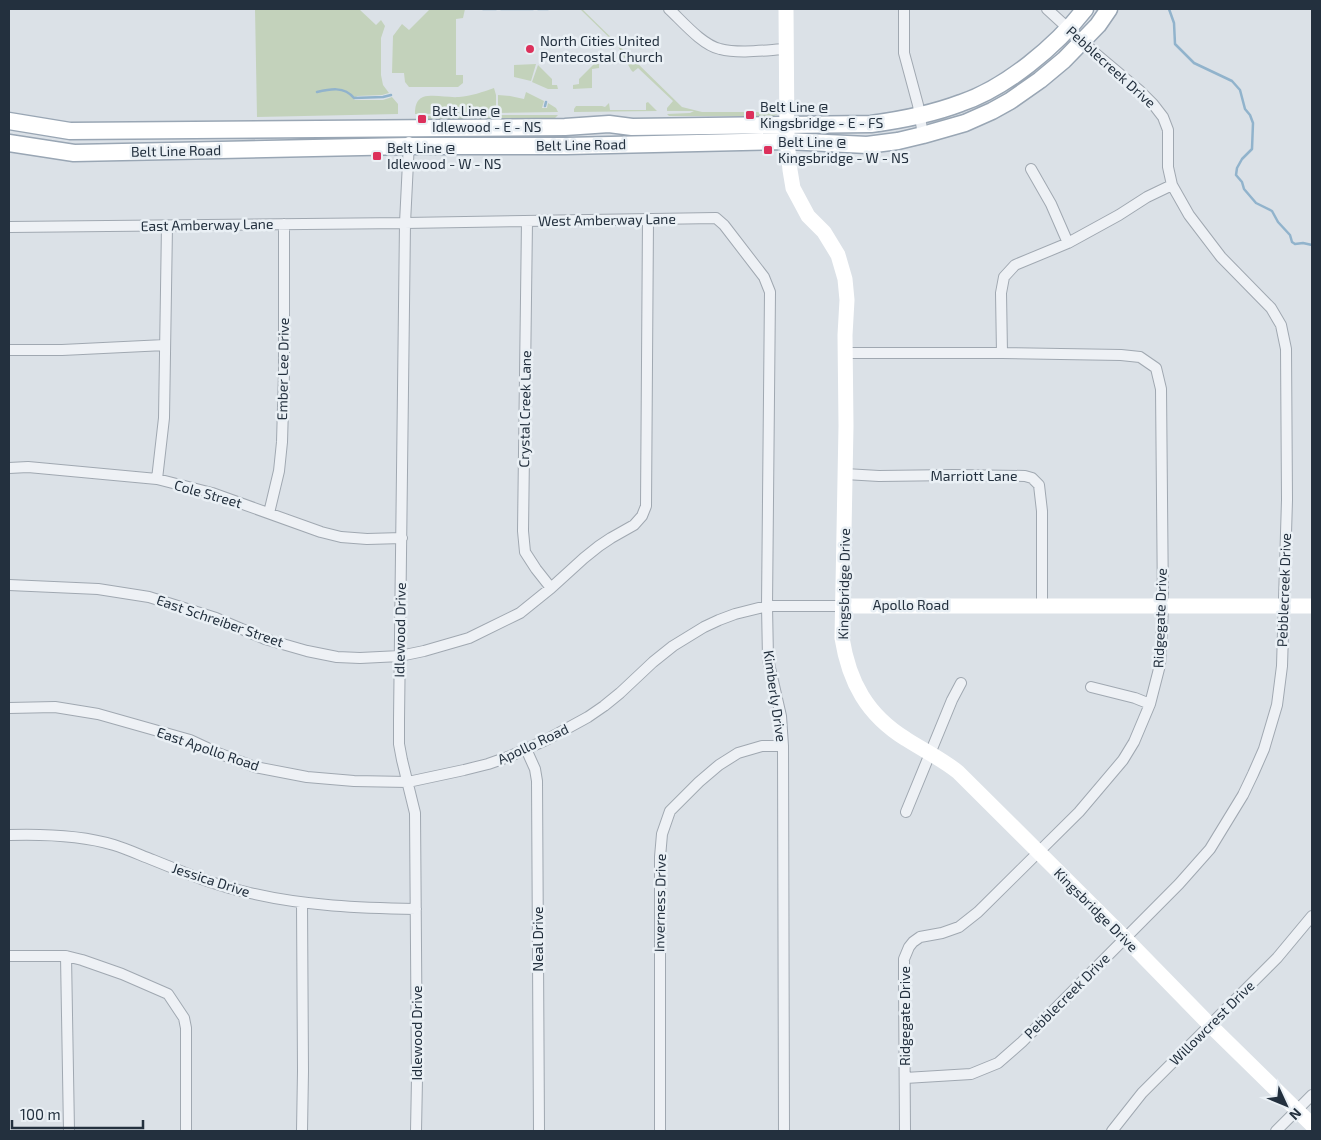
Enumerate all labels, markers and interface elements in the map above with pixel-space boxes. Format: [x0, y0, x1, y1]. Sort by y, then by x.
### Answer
street label: Pebblecreek Drive [1063, 22, 1159, 111]
place label: North Cities United Pentecostal Church [540, 32, 663, 65]
marker: North Cities United Pentecostal Church [524, 43, 536, 55]
place label: Belt Line @ Kingsbridge - E - FS [760, 98, 884, 131]
place label: Belt Line @ Idlewood - E - NS [432, 102, 542, 135]
marker: Belt Line @ Kingsbridge - E - FS [744, 109, 756, 121]
marker: Belt Line @ Idlewood - E - NS [416, 113, 428, 125]
place label: Belt Line @ Kingsbridge - W - NS [778, 133, 909, 166]
street label: Belt Line Road [536, 135, 626, 154]
place label: Belt Line @ Idlewood - W - NS [387, 139, 502, 172]
street label: Belt Line Road [131, 141, 221, 160]
marker: Belt Line @ Kingsbridge - W - NS [762, 144, 774, 156]
marker: Belt Line @ Idlewood - W - NS [371, 150, 383, 162]
street label: West Amberway Lane [538, 210, 676, 229]
street label: East Amberway Lane [140, 215, 274, 234]
street label: Ember Lee Drive [273, 318, 292, 420]
street label: Crystal Creek Lane [515, 350, 534, 468]
street label: Marriott Lane [931, 467, 1017, 484]
street label: Cole Street [172, 476, 244, 511]
street label: Kingsbridge Drive [834, 528, 853, 640]
street label: Pebblecreek Drive [1273, 533, 1294, 647]
street label: Ridgegate Drive [1149, 568, 1170, 668]
street label: Idlewood Drive [390, 582, 409, 678]
street label: East Schreiber Street [154, 591, 286, 650]
street label: Apollo Road [873, 596, 949, 613]
street label: Kimberly Drive [761, 649, 790, 743]
street label: Apollo Road [495, 720, 571, 767]
street label: East Apollo Road [155, 723, 262, 774]
street label: Inverness Drive [650, 854, 669, 952]
street label: Jessica Drive [170, 859, 252, 900]
street label: Kingsbridge Drive [1051, 864, 1142, 955]
street label: Neal Drive [529, 906, 546, 972]
street label: Pebblecreek Drive [1020, 949, 1113, 1042]
street label: Ridgegate Drive [896, 966, 913, 1066]
street label: Willowcrest Drive [1166, 977, 1258, 1069]
street label: Idlewood Drive [408, 985, 425, 1081]
north arrow [1261, 1080, 1311, 1130]
scale bar [12, 1098, 144, 1130]
text: 100 m [20, 1105, 61, 1123]
text: N [1286, 1105, 1305, 1124]

